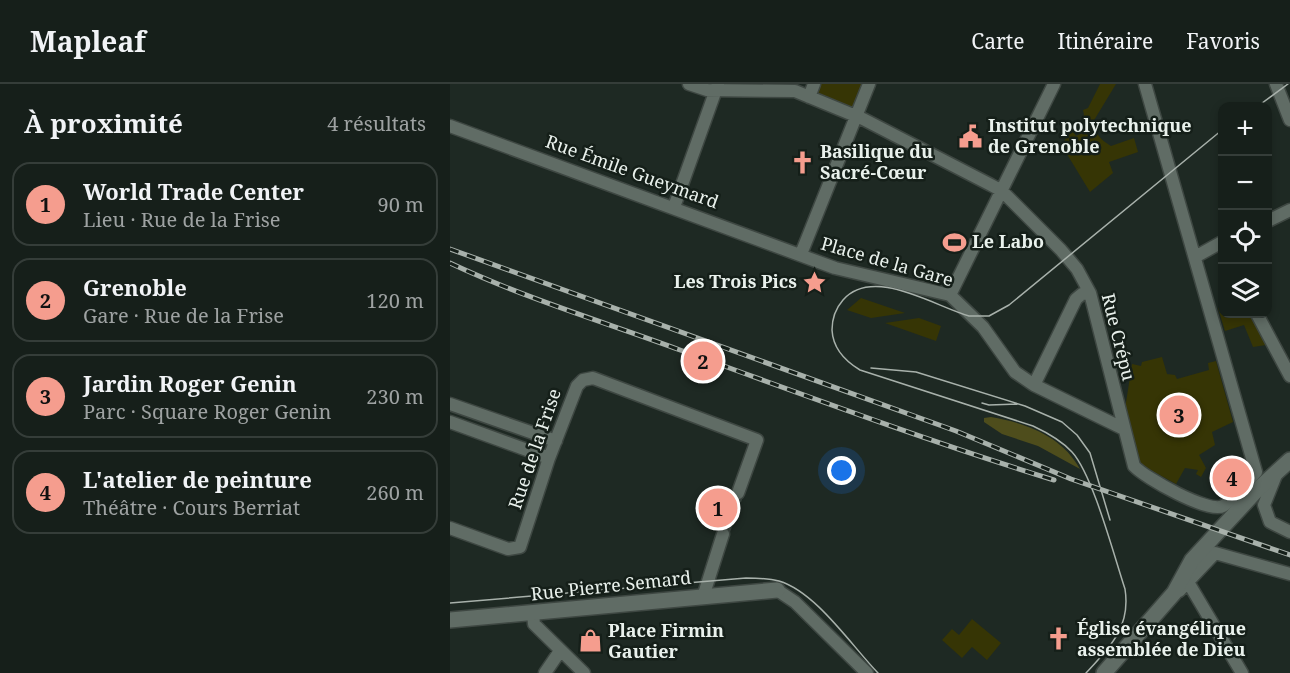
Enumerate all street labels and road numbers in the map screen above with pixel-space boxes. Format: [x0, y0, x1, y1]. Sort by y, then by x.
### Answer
street label: Rue Émile Gueymard [543, 129, 722, 213]
street label: Place de la Gare [818, 231, 956, 291]
street label: Rue Crépu [1097, 291, 1142, 383]
street label: Rue de la Frise [502, 385, 566, 512]
street label: Rue Pierre Semard [529, 565, 692, 605]

